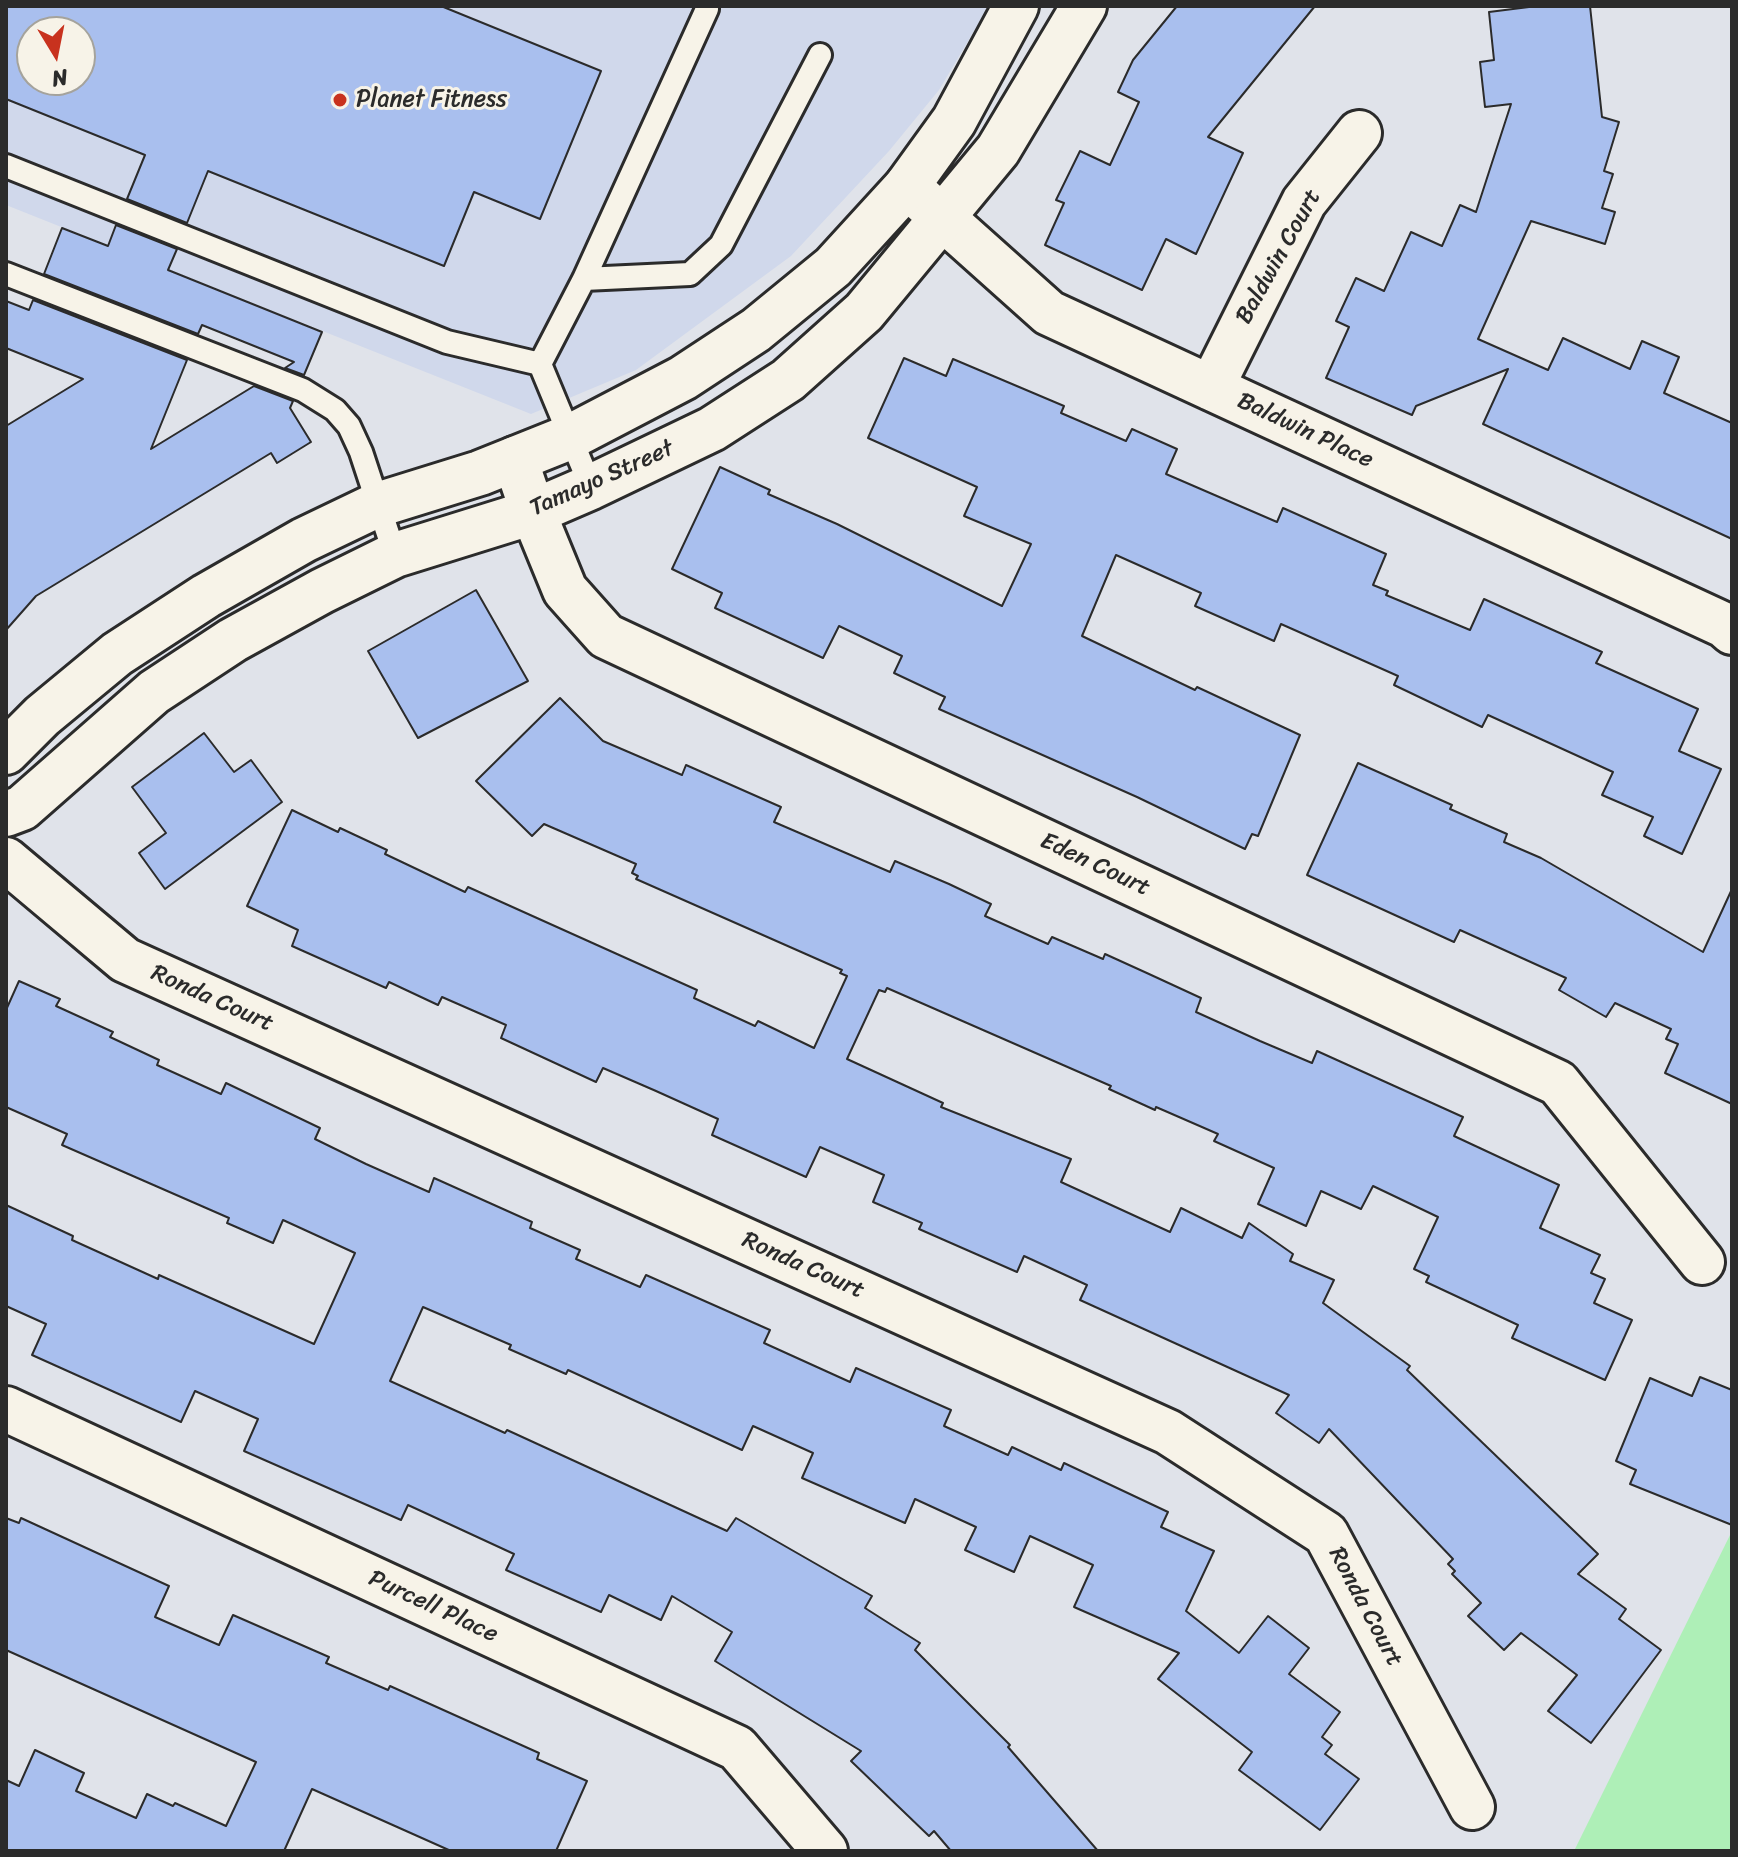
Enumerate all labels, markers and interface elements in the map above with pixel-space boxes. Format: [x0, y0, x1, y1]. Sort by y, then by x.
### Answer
north arrow [16, 16, 96, 96]
text: N [49, 58, 71, 99]
place label: Planet Fitness [356, 86, 507, 114]
marker: Planet Fitness [331, 91, 349, 109]
street label: Baldwin Court [1230, 185, 1328, 329]
street label: Baldwin Place [1232, 387, 1378, 475]
street label: Tamayo Street [526, 435, 678, 523]
street label: Eden Court [1036, 827, 1154, 903]
street label: Ronda Court [146, 959, 278, 1039]
street label: Ronda Court [737, 1226, 869, 1306]
street label: Ronda Court [1322, 1542, 1408, 1672]
street label: Purcell Place [364, 1565, 502, 1649]

